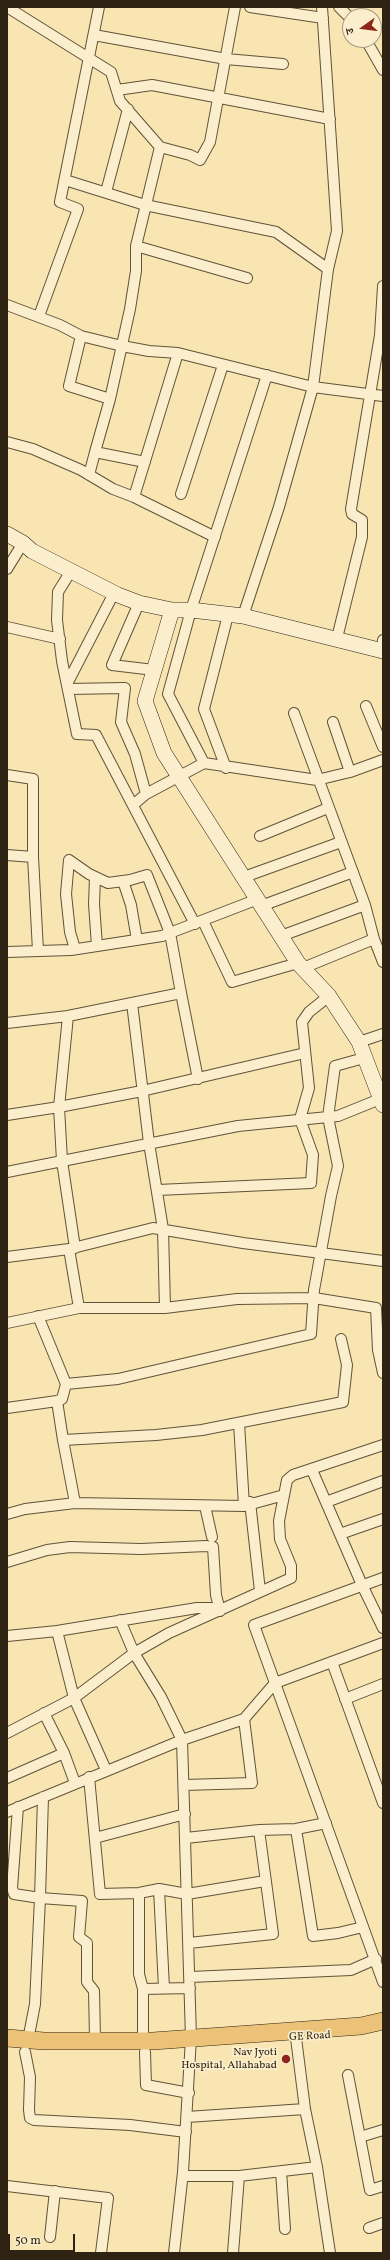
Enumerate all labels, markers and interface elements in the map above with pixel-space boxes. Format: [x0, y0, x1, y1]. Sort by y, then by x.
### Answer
north arrow [342, 8, 382, 48]
text: उ [343, 26, 359, 35]
street label: GE Road [289, 2029, 331, 2045]
place label: Nav Jyoti Hospital, Allahabad [181, 2046, 277, 2072]
marker: Nav Jyoti Hospital, Allahabad [280, 2053, 292, 2065]
scale bar [10, 2226, 77, 2252]
text: 50 m [15, 2233, 41, 2249]

